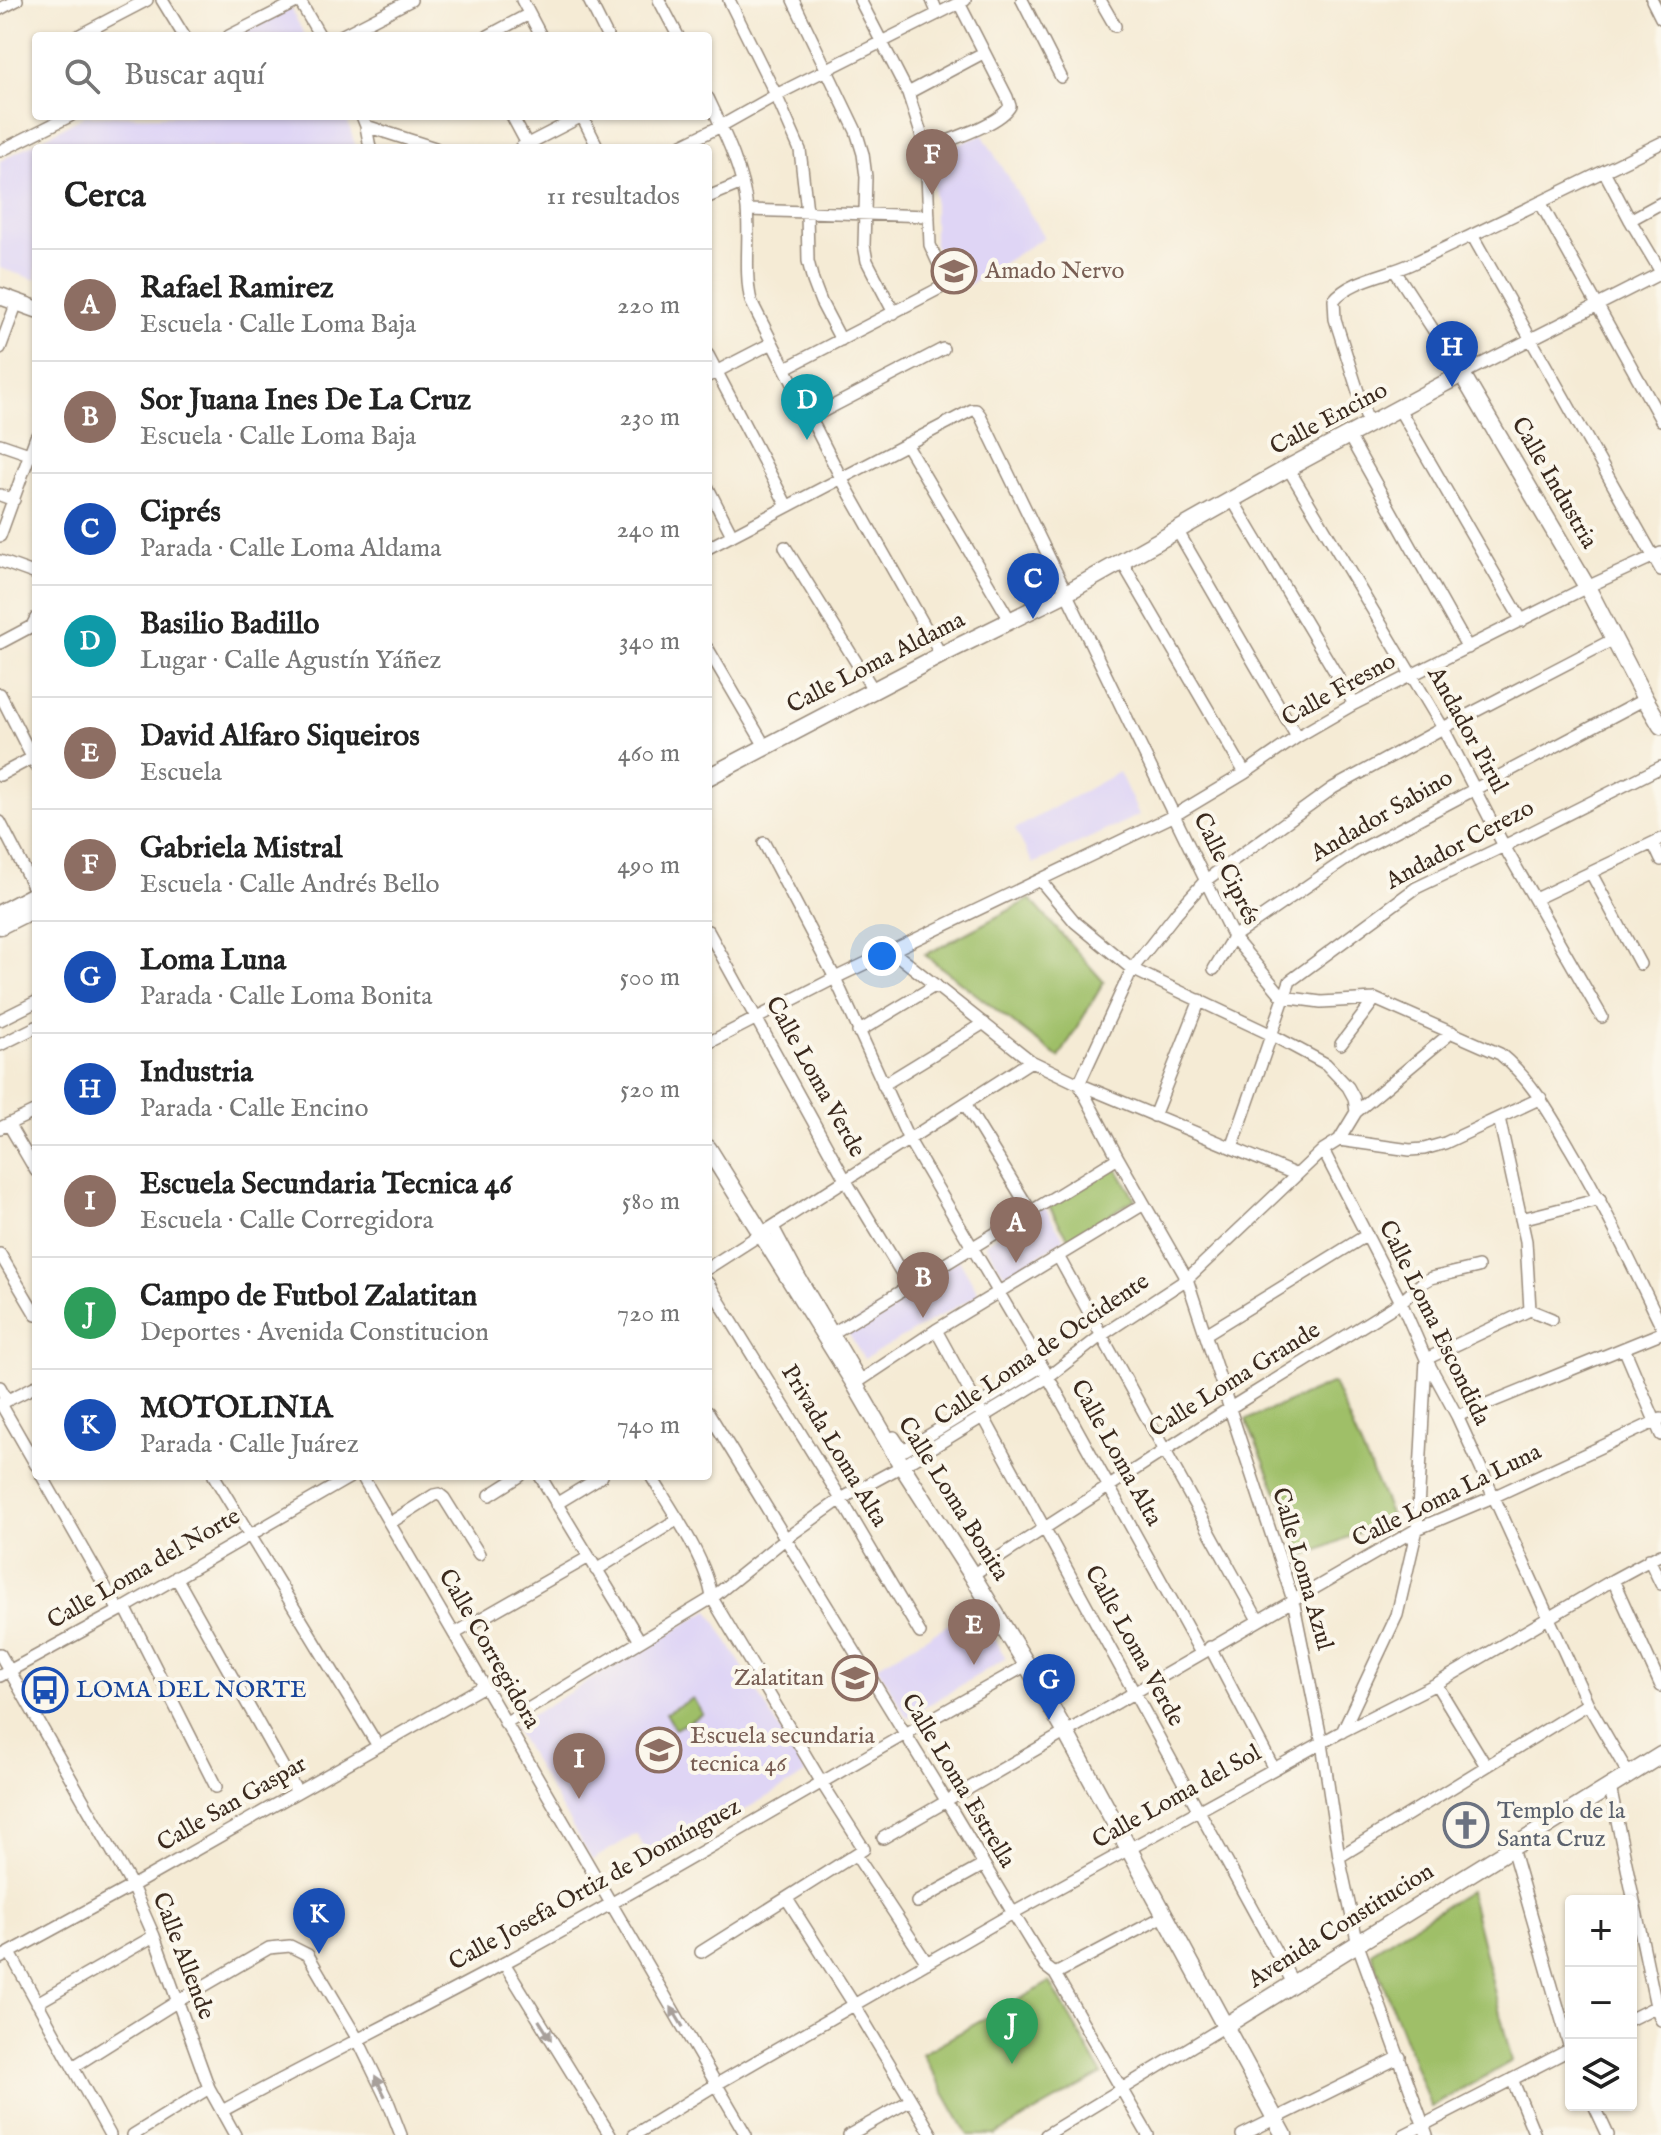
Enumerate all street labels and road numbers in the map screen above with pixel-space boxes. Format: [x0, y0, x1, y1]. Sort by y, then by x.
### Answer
street label: Calle Encino [1265, 375, 1393, 463]
street label: Calle Industria [1504, 411, 1605, 555]
street label: Calle Loma Aldama [782, 604, 971, 721]
street label: Calle Fresno [1277, 646, 1402, 734]
street label: Andador Pirul [1419, 660, 1515, 799]
street label: Andador Sabino [1304, 763, 1459, 870]
street label: Andador Cerezo [1379, 793, 1540, 898]
street label: Calle Ciprés [1185, 808, 1267, 930]
street label: Calle Loma Verde [758, 991, 872, 1163]
street label: Calle Loma Escondida [1371, 1215, 1497, 1431]
street label: Calle Loma de Occidente [929, 1266, 1155, 1434]
street label: Calle Loma Grande [1144, 1315, 1326, 1445]
street label: Privada Loma Alta [773, 1359, 895, 1533]
street label: Calle Loma Alta [1063, 1374, 1169, 1532]
street label: Calle Loma Bonita [890, 1411, 1016, 1587]
street label: Calle Loma La Luna [1347, 1437, 1547, 1555]
street label: Calle Loma Azul [1264, 1484, 1340, 1654]
street label: Calle Loma del Norte [42, 1501, 246, 1637]
street label: Calle Loma Verde [1077, 1560, 1191, 1732]
street label: Calle Corregidora [431, 1563, 548, 1735]
street label: Calle Loma Estrella [894, 1688, 1023, 1874]
street label: Calle Loma del Sol [1087, 1738, 1267, 1856]
street label: Calle San Gaspar [152, 1749, 312, 1859]
street label: Calle Josefa Ortiz de Domínguez [444, 1792, 746, 1978]
street label: Avenida Constitucion [1241, 1856, 1440, 1996]
street label: Calle Allende [145, 1888, 221, 2024]

